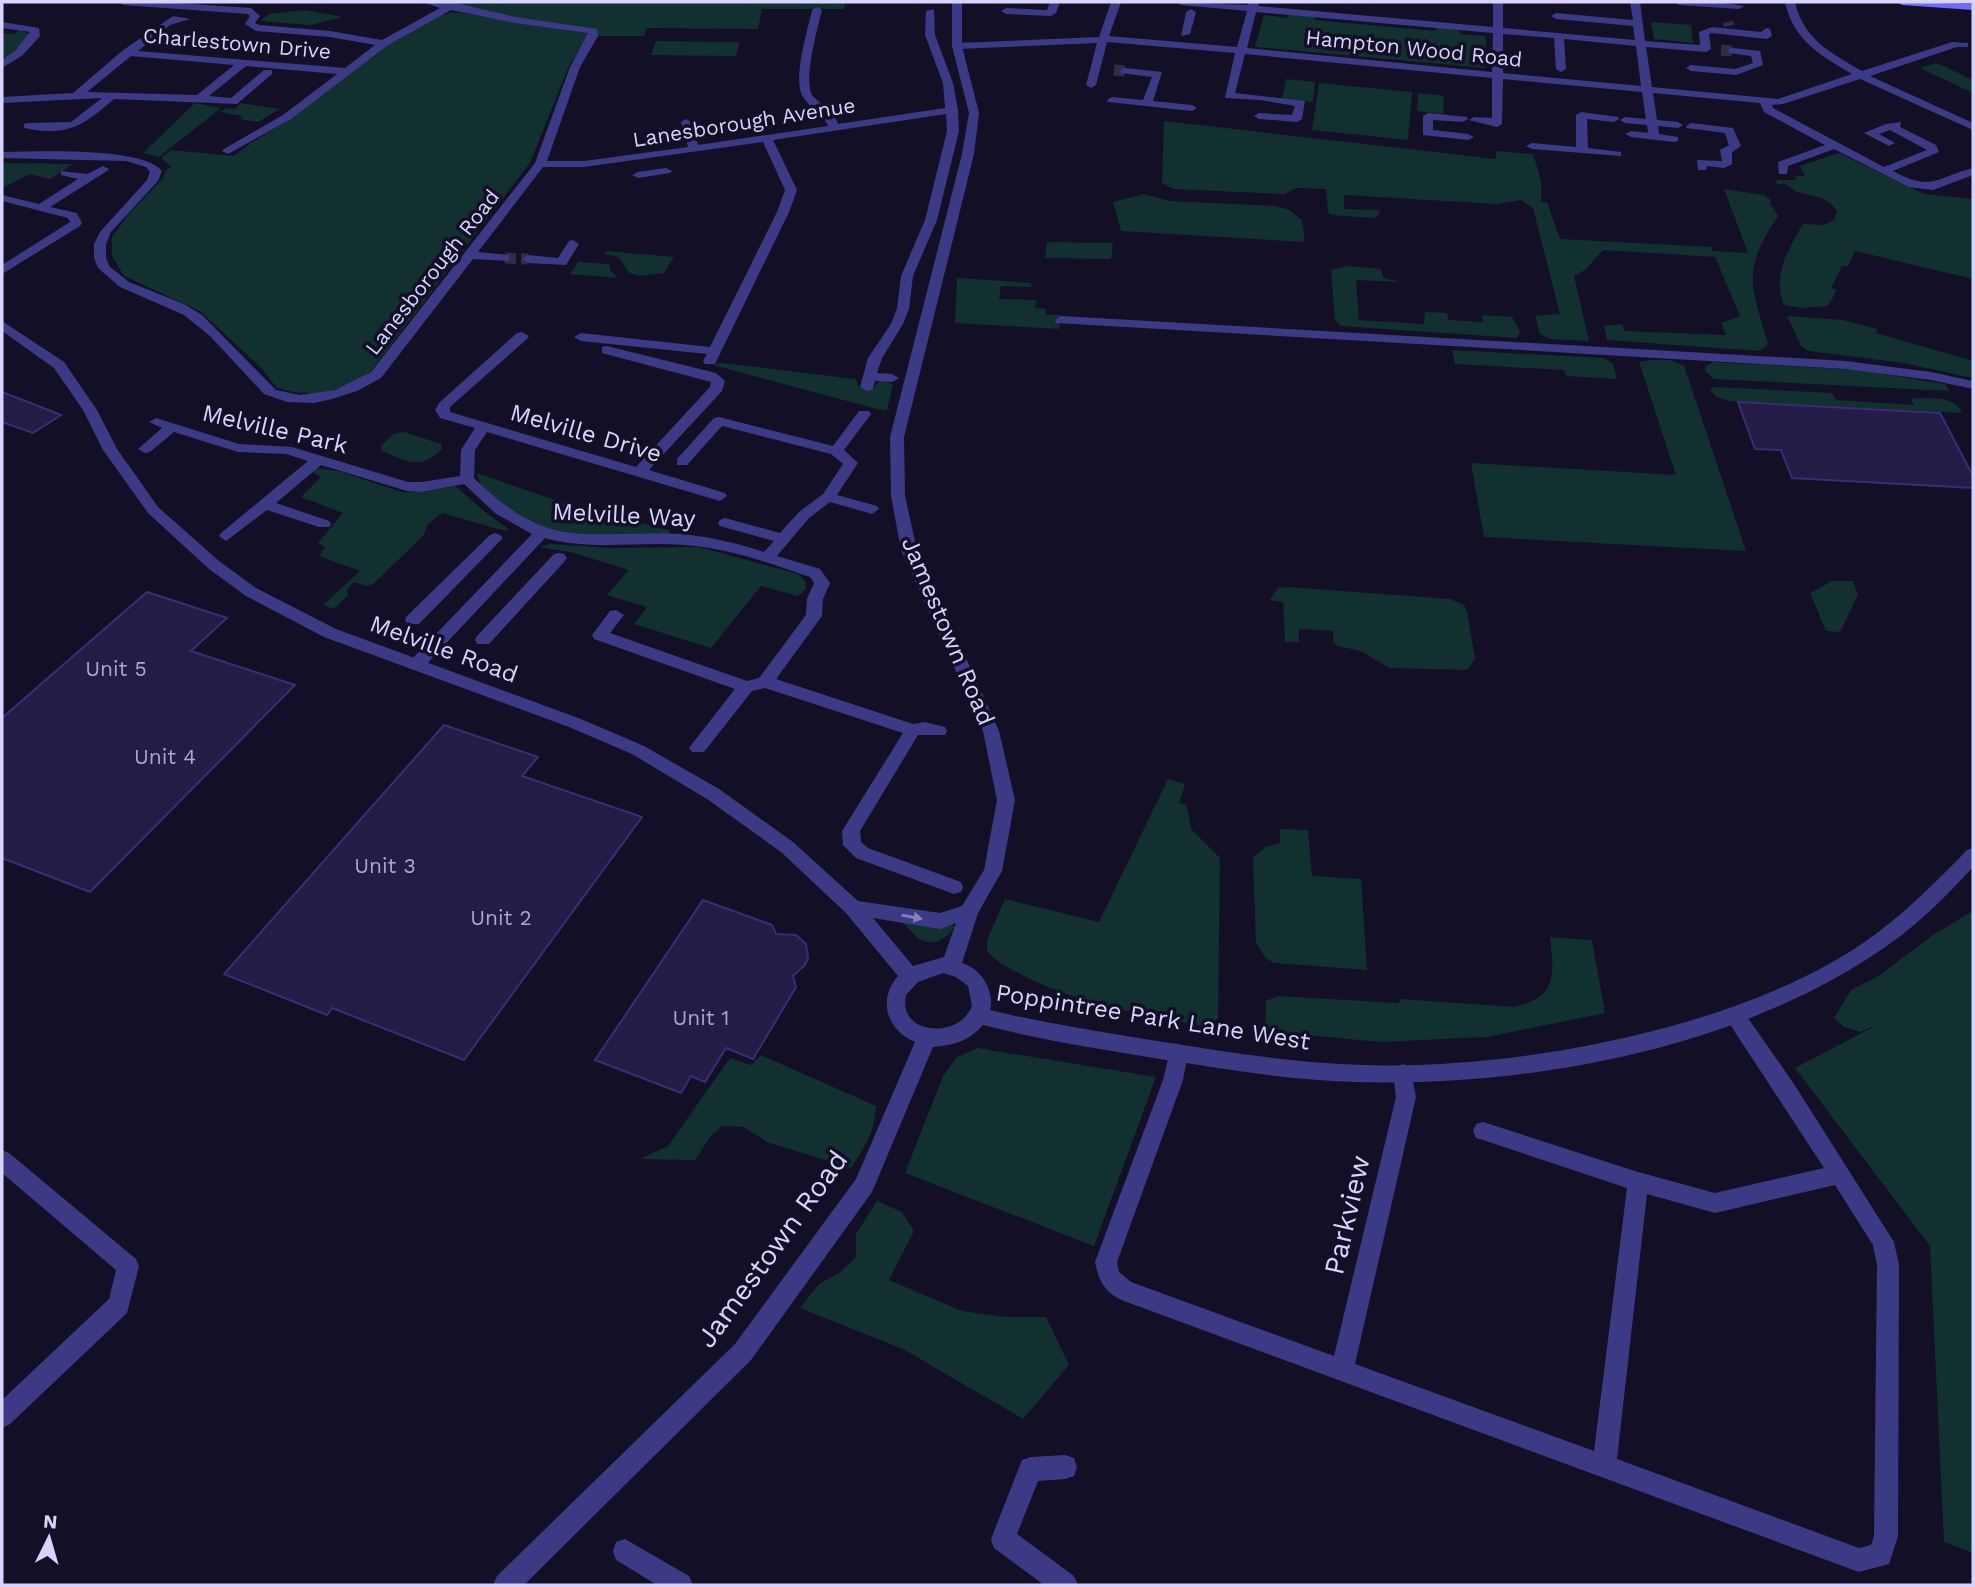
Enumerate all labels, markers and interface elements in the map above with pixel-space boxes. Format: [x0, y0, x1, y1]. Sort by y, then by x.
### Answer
street label: Charlestown Drive [142, 22, 332, 64]
street label: Hampton Wood Road [1305, 24, 1523, 72]
street label: Lanesborough Avenue [631, 92, 857, 152]
street label: Lanesborough Road [360, 184, 504, 360]
street label: Melville Drive [507, 398, 665, 468]
street label: Melville Park [200, 399, 351, 459]
street label: Melville Way [552, 497, 697, 533]
street label: Jamestown Road [896, 533, 1000, 729]
street label: Melville Road [366, 609, 522, 689]
house number: Unit 5 [85, 656, 147, 681]
house number: Unit 4 [134, 744, 196, 769]
house number: Unit 3 [354, 853, 416, 878]
house number: Unit 2 [470, 905, 532, 930]
one-way arrow [901, 912, 923, 923]
street label: Poppintree Park Lane West [994, 978, 1312, 1056]
house number: Unit 1 [672, 1005, 730, 1030]
street label: Jamestown Road [689, 1144, 855, 1354]
street label: Parkview [1317, 1152, 1377, 1278]
north arrow [14, 1503, 84, 1573]
text: N [42, 1509, 58, 1534]

